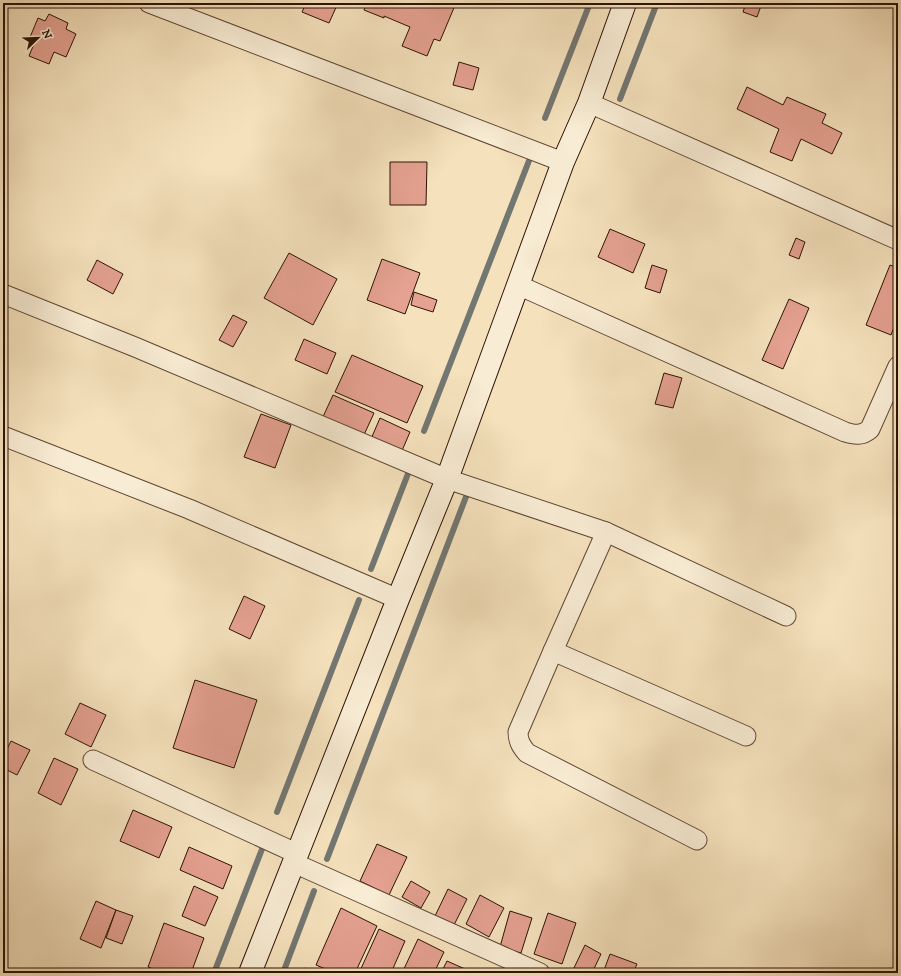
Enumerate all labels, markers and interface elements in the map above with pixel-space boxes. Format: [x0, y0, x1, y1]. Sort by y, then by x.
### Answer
north arrow [18, 18, 58, 58]
text: N [38, 28, 54, 41]

